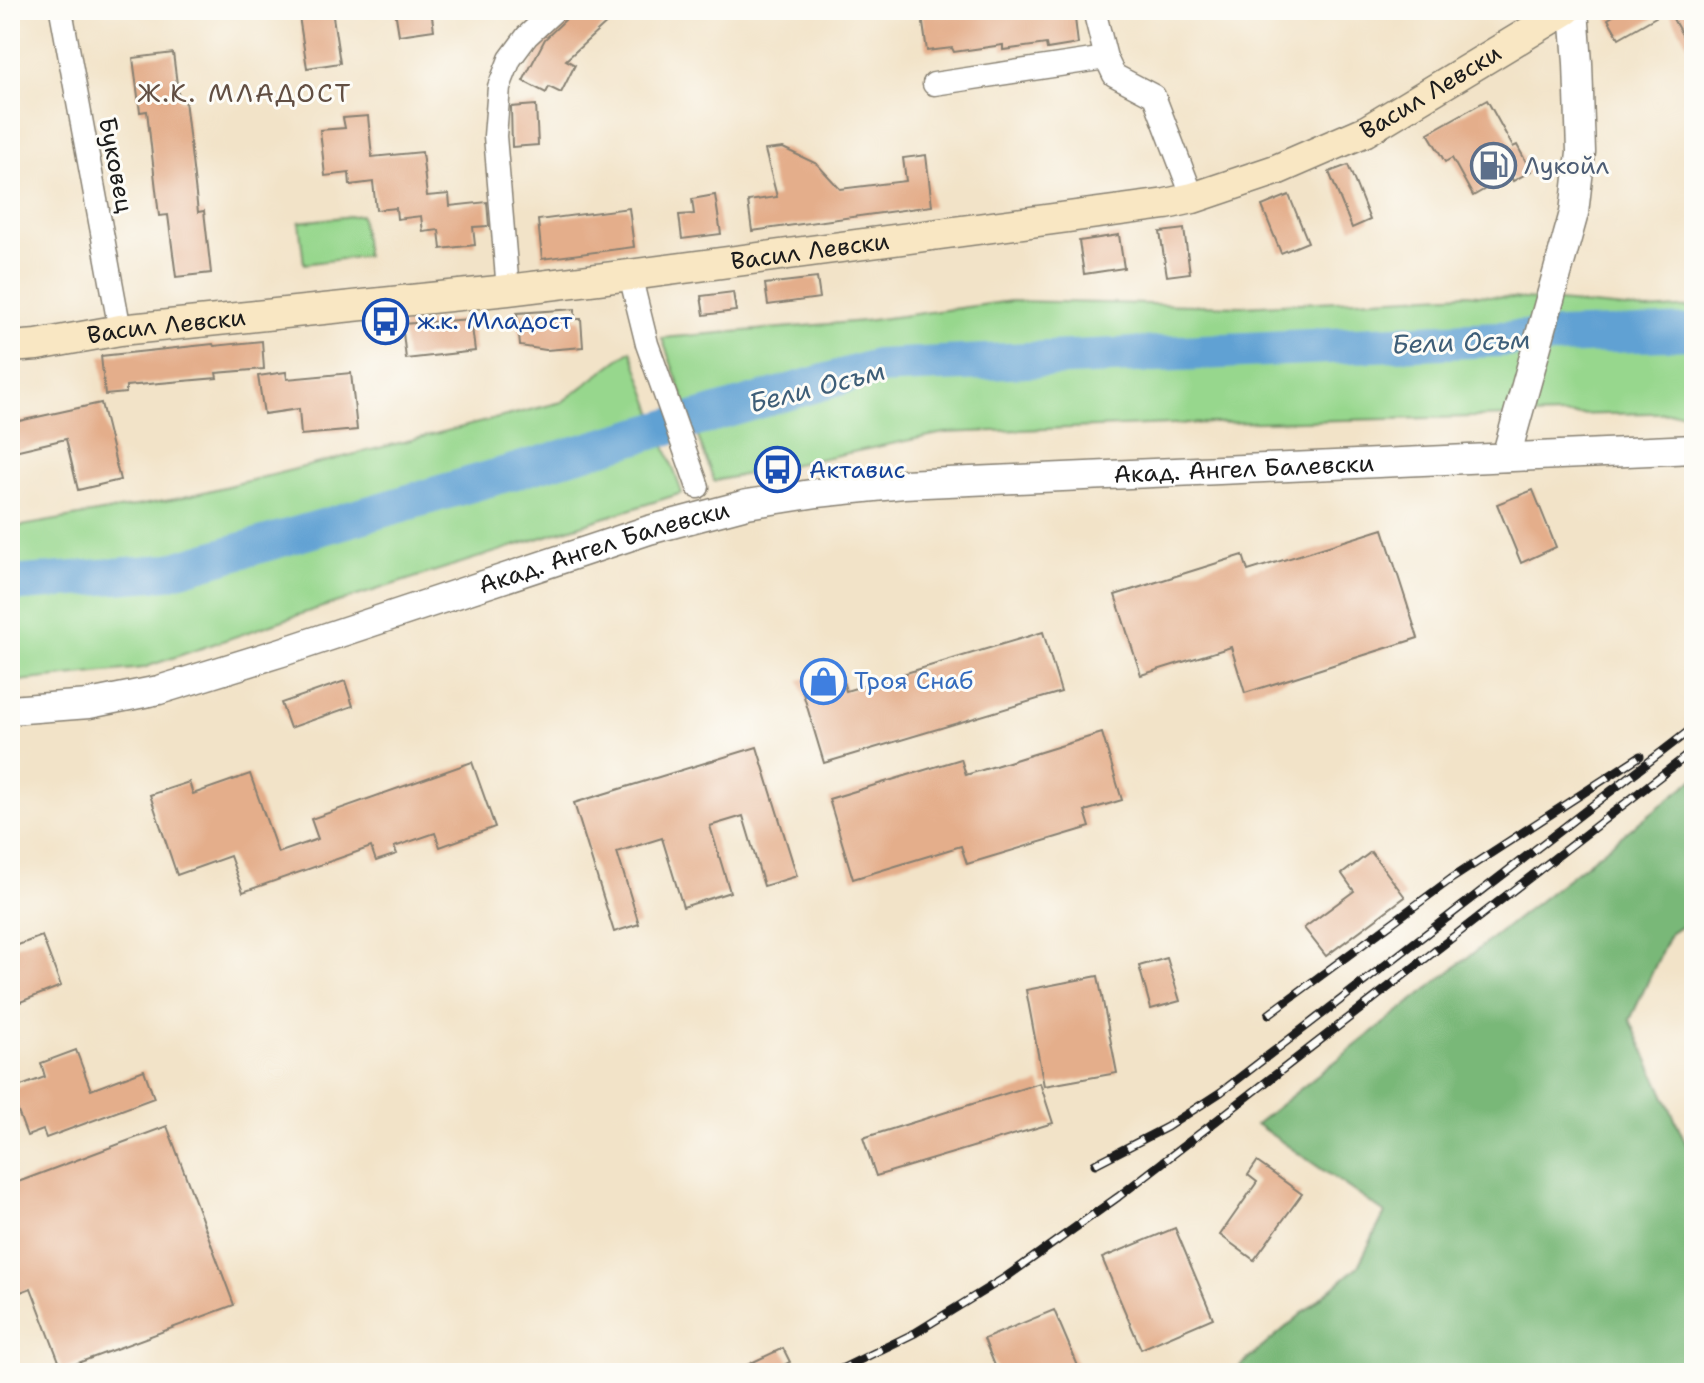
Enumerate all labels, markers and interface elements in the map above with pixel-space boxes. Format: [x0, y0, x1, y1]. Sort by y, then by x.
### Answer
street label: Васил Левски [1354, 37, 1507, 147]
district label: Ж.К. МЛАДОСТ [137, 75, 353, 110]
street label: Буковец [91, 114, 141, 216]
fuel station icon: Лукойл [1469, 142, 1517, 190]
place label: Лукойл [1524, 150, 1609, 182]
street label: Васил Левски [729, 225, 891, 277]
bus stop icon: ж.к. Младост [362, 297, 410, 345]
street label: Васил Левски [84, 301, 247, 352]
place label: ж.к. Младост [417, 305, 573, 337]
water label: Бели Осъм [1391, 322, 1531, 361]
water label: Бели Осъм [745, 353, 889, 420]
bus stop icon: Актавис [754, 446, 802, 494]
street label: Акад. Ангел Балевски [1113, 447, 1375, 491]
place label: Актавис [809, 454, 906, 486]
street label: Акад. Ангел Балевски [475, 493, 733, 601]
shop icon: Троя Снаб [799, 657, 847, 705]
place label: Троя Снаб [854, 665, 973, 697]

